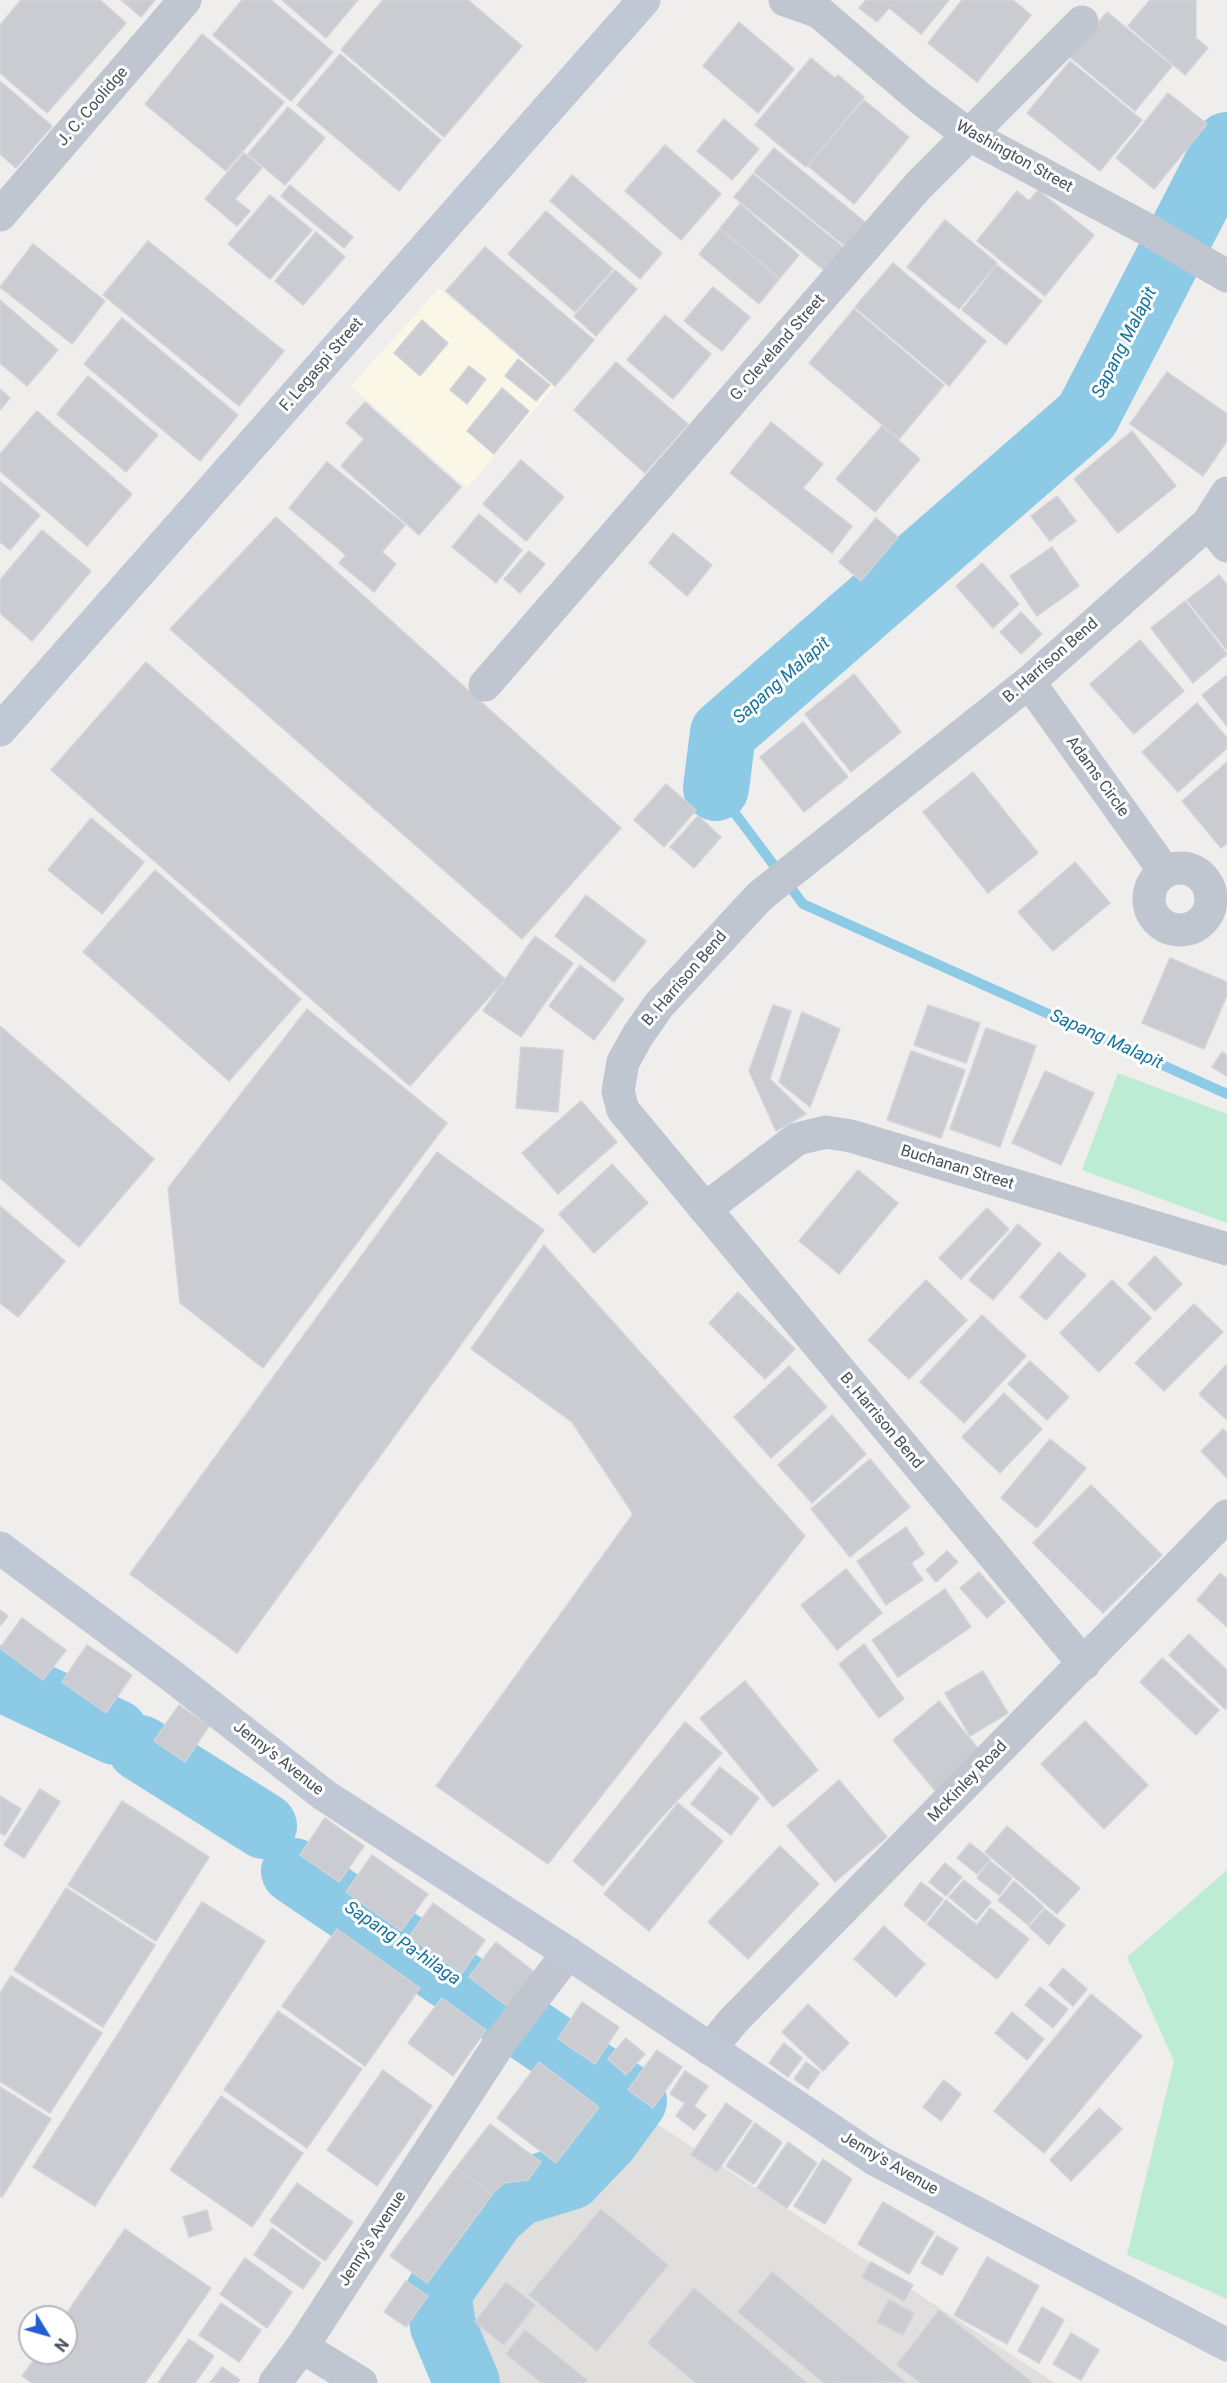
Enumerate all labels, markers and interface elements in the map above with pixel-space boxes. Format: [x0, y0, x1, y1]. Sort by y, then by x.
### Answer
street label: J. C. Coolidge [53, 64, 133, 150]
street label: Washington Street [952, 117, 1076, 197]
water label: Sapang Malapit [1088, 284, 1162, 402]
street label: G. Cleveland Street [727, 291, 829, 405]
street label: F. Legaspi Street [276, 314, 368, 416]
street label: B. Harrison Bend [1000, 615, 1102, 707]
water label: Sapang Malapit [729, 633, 835, 729]
street label: Adams Circle [1061, 733, 1133, 821]
street label: B. Harrison Bend [639, 928, 731, 1030]
water label: Sapang Malapit [1046, 1005, 1166, 1075]
street label: Buchanan Street [898, 1142, 1016, 1194]
street label: B. Harrison Bend [835, 1369, 927, 1473]
street label: Jenny's Avenue [229, 1718, 327, 1800]
street label: McKinley Road [924, 1737, 1012, 1827]
water label: Sapang Pa-hilaga [340, 1897, 464, 1991]
street label: Jenny's Avenue [837, 2128, 941, 2200]
street label: Jenny's Avenue [335, 2188, 411, 2290]
north arrow [18, 2305, 78, 2365]
text: N [50, 2335, 72, 2355]

